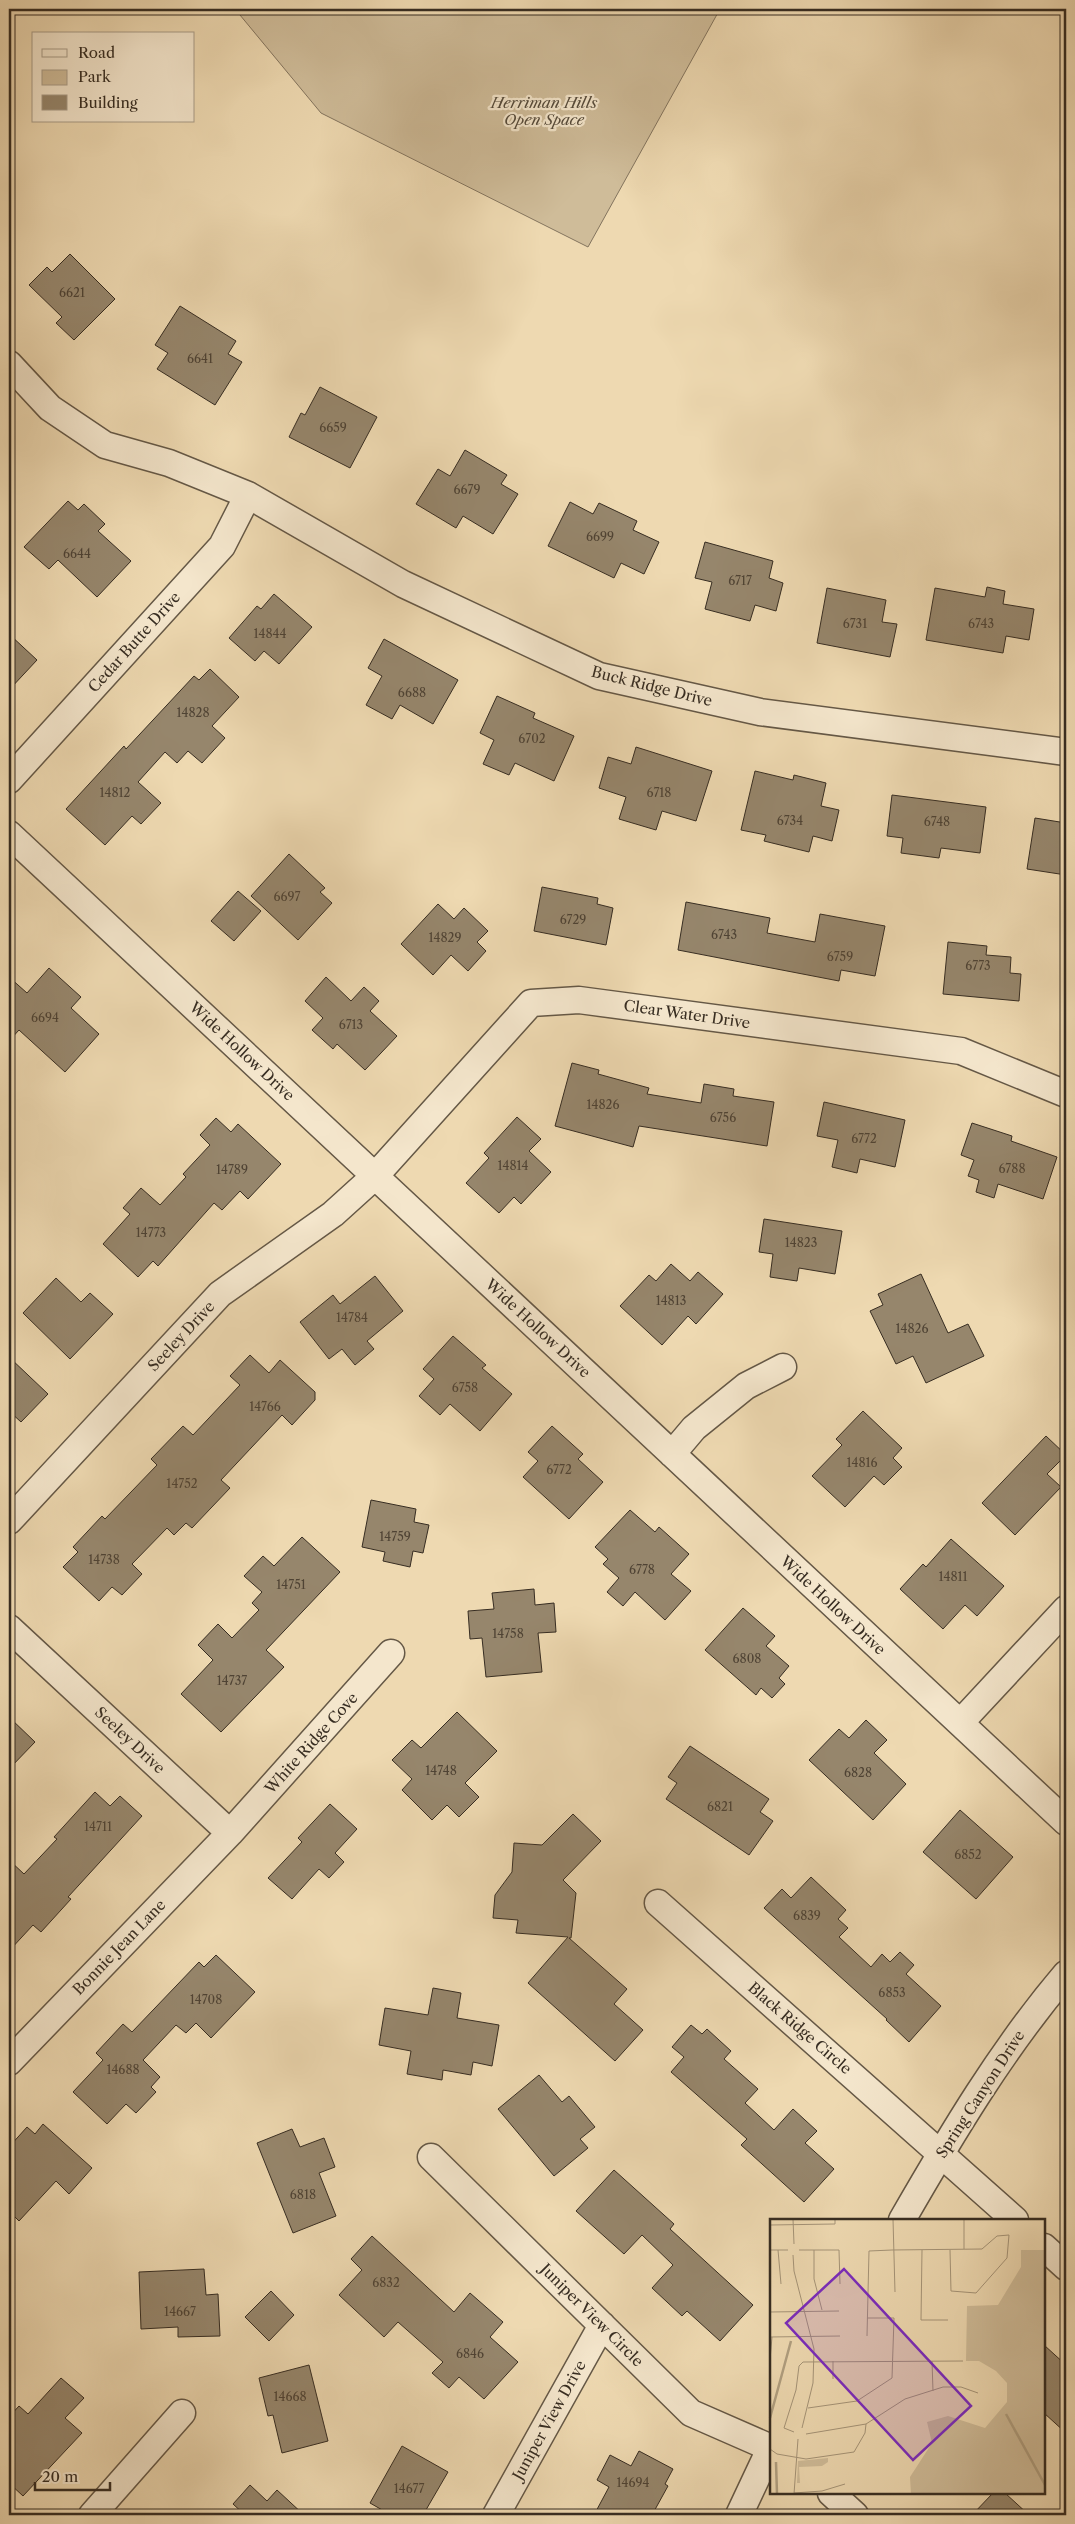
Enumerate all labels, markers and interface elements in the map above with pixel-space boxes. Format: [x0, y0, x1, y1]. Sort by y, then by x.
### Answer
legend [32, 32, 195, 122]
text: Road [78, 43, 115, 62]
text: Park [78, 67, 112, 86]
text: Building [78, 93, 138, 112]
park label: Herriman Hills Open Space [490, 93, 598, 129]
house number: 6621 [59, 285, 85, 300]
house number: 6641 [187, 351, 213, 366]
house number: 6659 [319, 420, 347, 435]
house number: 6679 [454, 482, 480, 497]
house number: 6699 [586, 529, 614, 544]
house number: 6644 [63, 546, 91, 561]
house number: 6717 [728, 573, 752, 588]
street label: Cedar Butte Drive [84, 588, 184, 696]
house number: 6731 [843, 616, 867, 631]
house number: 6743 [968, 616, 994, 631]
house number: 14844 [254, 626, 287, 641]
street label: Buck Ridge Drive [590, 662, 714, 710]
house number: 6688 [398, 685, 426, 700]
house number: 14828 [176, 705, 210, 720]
house number: 6702 [518, 731, 546, 746]
house number: 14812 [99, 785, 131, 800]
house number: 6718 [647, 785, 671, 800]
house number: 6734 [777, 813, 803, 828]
house number: 6748 [924, 814, 950, 829]
house number: 6697 [274, 889, 301, 904]
house number: 6729 [560, 912, 586, 927]
house number: 6743 [711, 927, 737, 942]
house number: 14829 [428, 930, 462, 945]
house number: 6759 [827, 949, 853, 964]
house number: 6773 [965, 958, 991, 973]
street label: Clear Water Drive [623, 996, 751, 1032]
street label: Wide Hollow Drive [185, 997, 299, 1105]
house number: 6694 [31, 1010, 59, 1025]
house number: 6713 [339, 1017, 363, 1032]
house number: 14826 [586, 1097, 620, 1112]
house number: 6756 [710, 1110, 736, 1125]
house number: 6772 [851, 1131, 877, 1146]
house number: 14814 [497, 1158, 529, 1173]
house number: 6788 [998, 1161, 1026, 1176]
house number: 14789 [216, 1162, 248, 1177]
house number: 14773 [136, 1225, 166, 1240]
house number: 14823 [785, 1235, 817, 1250]
street label: Wide Hollow Drive [481, 1274, 595, 1382]
house number: 14813 [656, 1293, 686, 1308]
street label: Seeley Drive [144, 1297, 218, 1375]
house number: 14784 [336, 1310, 368, 1325]
house number: 14826 [895, 1321, 929, 1336]
house number: 6758 [452, 1380, 478, 1395]
house number: 14766 [249, 1399, 281, 1414]
house number: 14816 [846, 1455, 878, 1470]
house number: 6772 [546, 1462, 572, 1477]
house number: 14752 [166, 1476, 198, 1491]
house number: 14759 [379, 1529, 411, 1544]
street label: Wide Hollow Drive [776, 1551, 890, 1659]
house number: 14738 [88, 1552, 120, 1567]
house number: 6778 [629, 1562, 655, 1577]
house number: 14811 [938, 1569, 968, 1584]
house number: 14751 [276, 1577, 306, 1592]
house number: 14758 [492, 1626, 524, 1641]
house number: 6808 [733, 1651, 761, 1666]
house number: 14737 [217, 1673, 247, 1688]
street label: White Ridge Cove [260, 1688, 361, 1798]
street label: Seeley Drive [91, 1703, 169, 1777]
house number: 14748 [425, 1763, 457, 1778]
house number: 6828 [844, 1765, 872, 1780]
house number: 6821 [707, 1799, 733, 1814]
house number: 14711 [84, 1819, 112, 1834]
house number: 6852 [954, 1847, 982, 1862]
street label: Bonnie Jean Lane [68, 1895, 170, 1999]
house number: 6839 [793, 1908, 821, 1923]
street label: Black Ridge Circle [744, 1978, 856, 2078]
house number: 6853 [878, 1985, 906, 2000]
house number: 14708 [190, 1992, 222, 2007]
street label: Spring Canyon Drive [932, 2027, 1028, 2161]
house number: 14688 [106, 2062, 140, 2077]
house number: 6818 [290, 2187, 316, 2202]
inset map [770, 2219, 1045, 2494]
street label: Juniper View Circle [535, 2258, 647, 2370]
house number: 6832 [372, 2275, 400, 2290]
house number: 14667 [164, 2304, 196, 2319]
house number: 6846 [456, 2346, 484, 2361]
street label: Juniper View Drive [507, 2357, 590, 2485]
house number: 14668 [273, 2389, 307, 2404]
scale bar [35, 2459, 110, 2491]
text: 20 m [42, 2467, 78, 2486]
house number: 14694 [617, 2475, 650, 2490]
house number: 14677 [394, 2481, 424, 2496]

